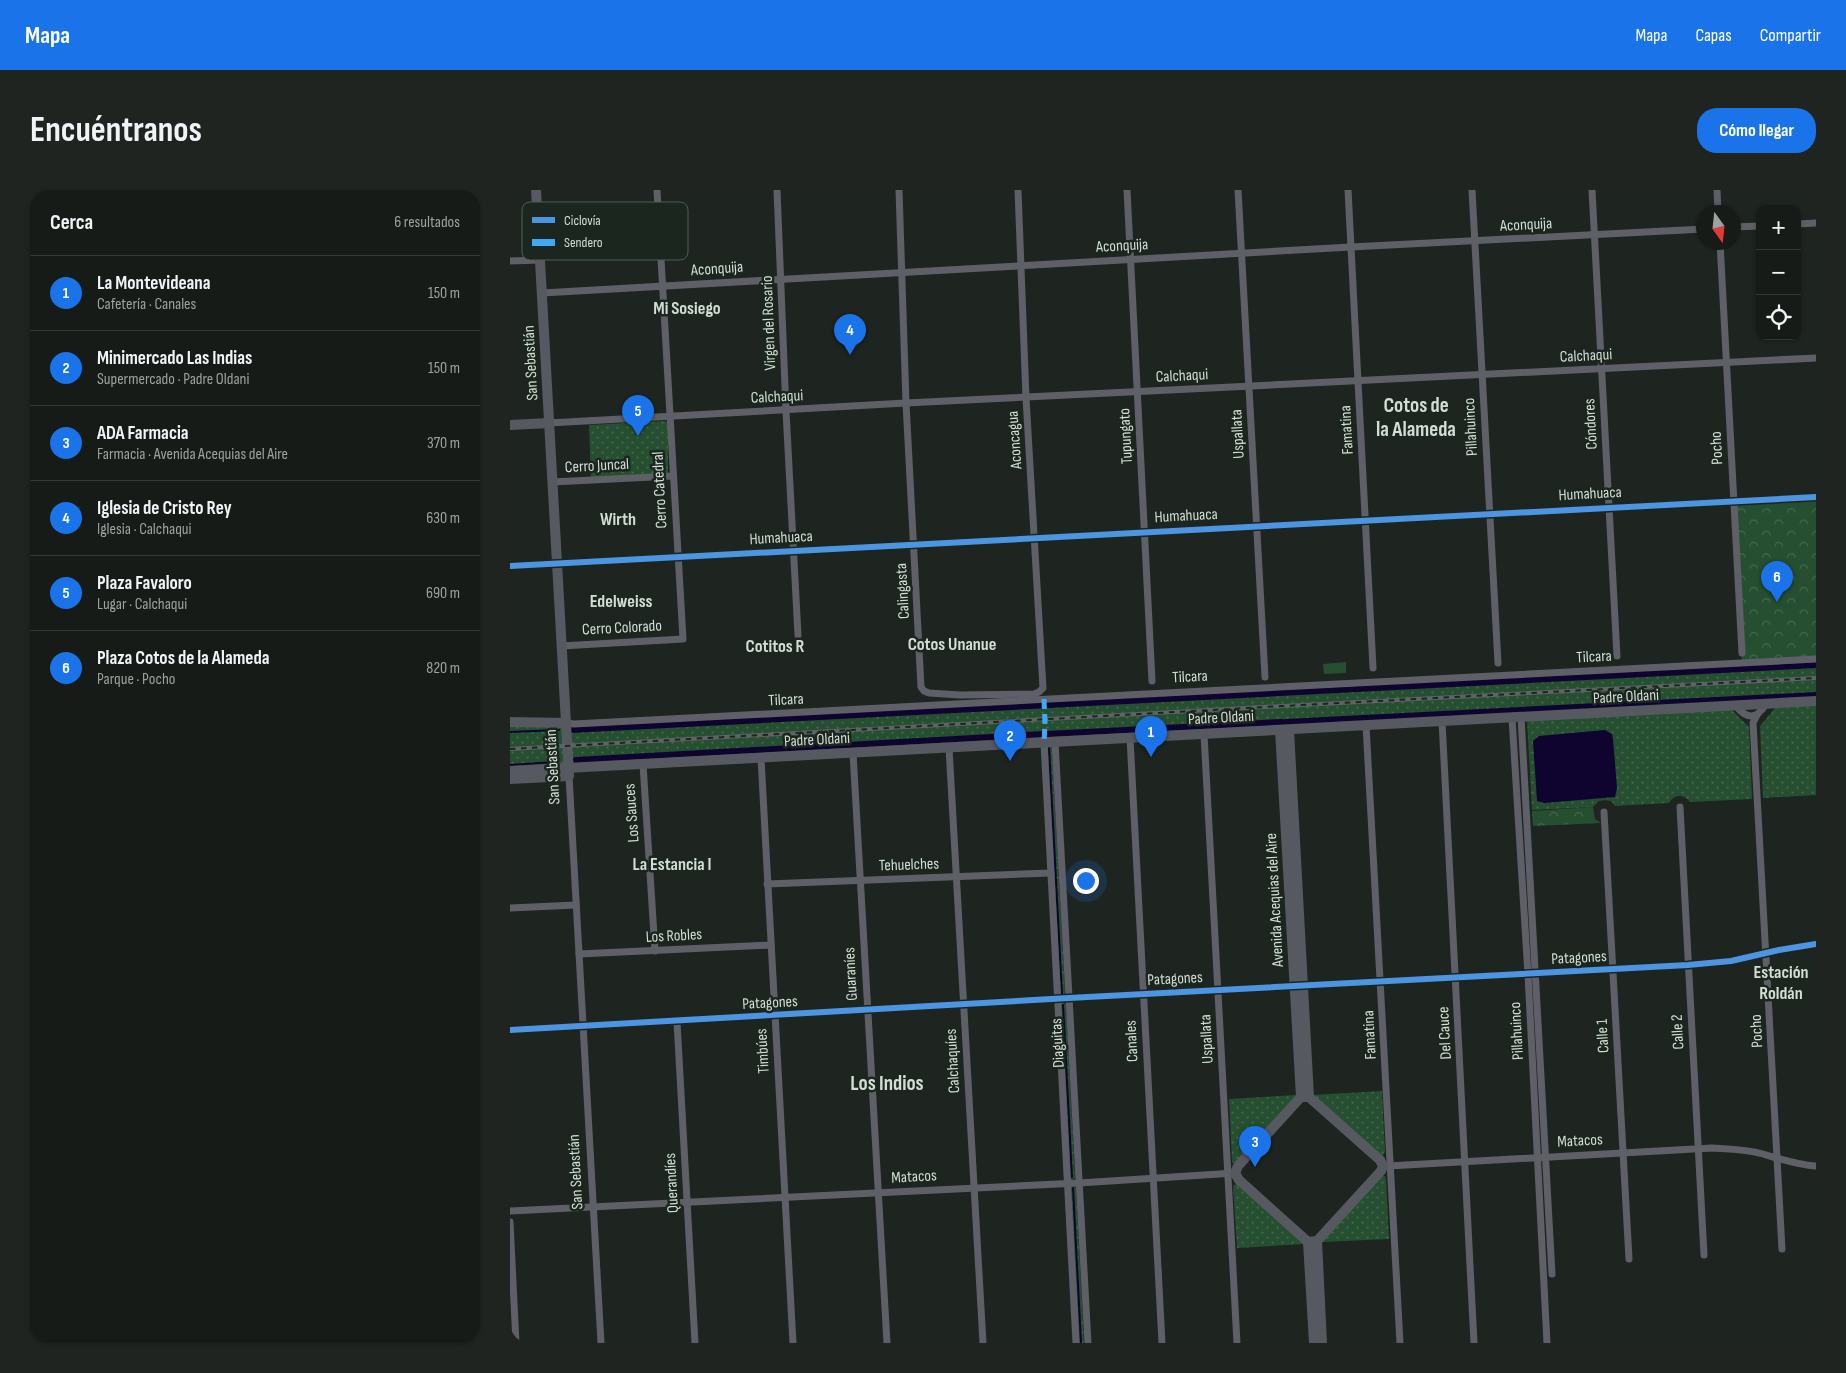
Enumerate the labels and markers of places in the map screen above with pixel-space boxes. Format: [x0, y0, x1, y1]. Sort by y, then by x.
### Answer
pin: 4 [834, 314, 866, 355]
pin: 5 [622, 395, 654, 436]
pin: 6 [1761, 561, 1793, 602]
pin: 1 [1135, 716, 1167, 757]
pin: 2 [994, 720, 1026, 761]
pin: 3 [1239, 1126, 1271, 1167]

